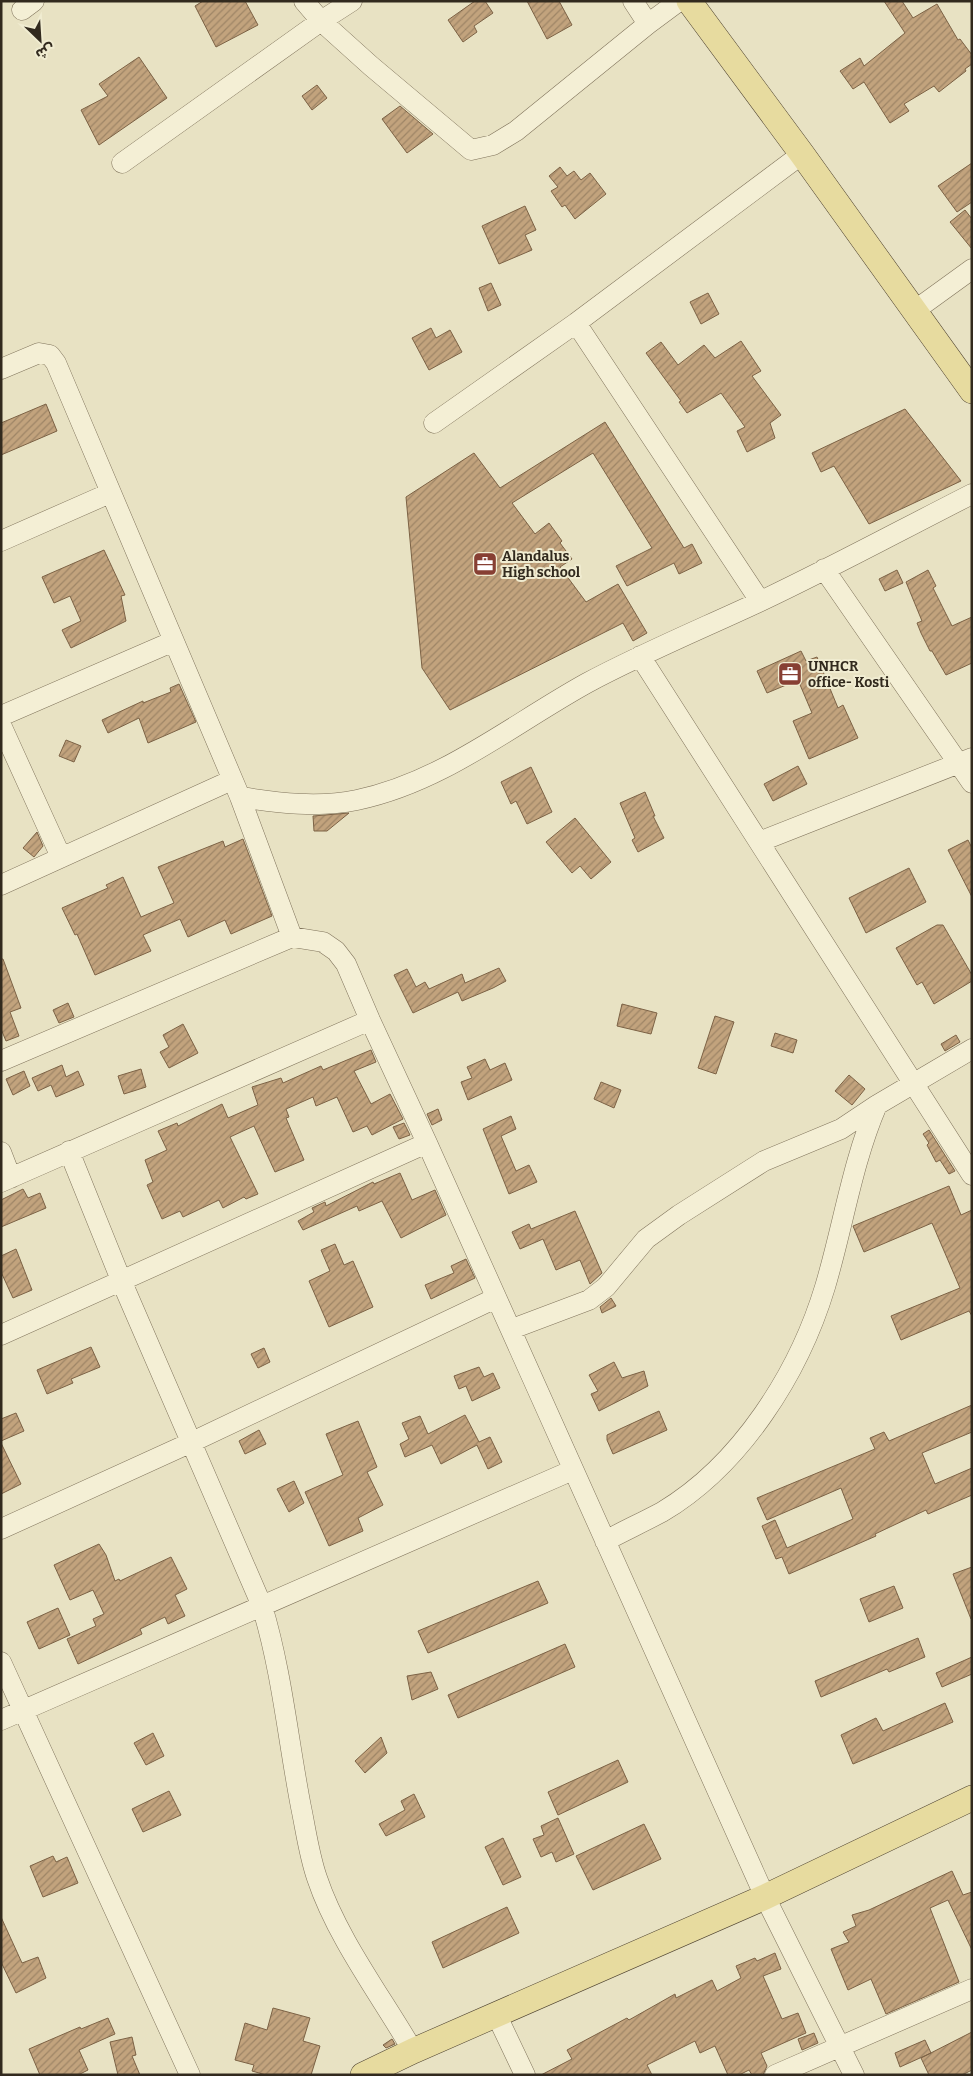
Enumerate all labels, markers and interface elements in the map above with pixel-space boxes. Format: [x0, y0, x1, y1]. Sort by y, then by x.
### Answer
north arrow [15, 15, 65, 65]
text: ش [33, 40, 58, 63]
place label: Alandalus High school [502, 548, 581, 581]
office icon: Alandalus High school [472, 551, 498, 577]
place label: UNHCR office- Kosti [808, 658, 890, 691]
office icon: UNHCR office- Kosti [777, 661, 803, 687]

